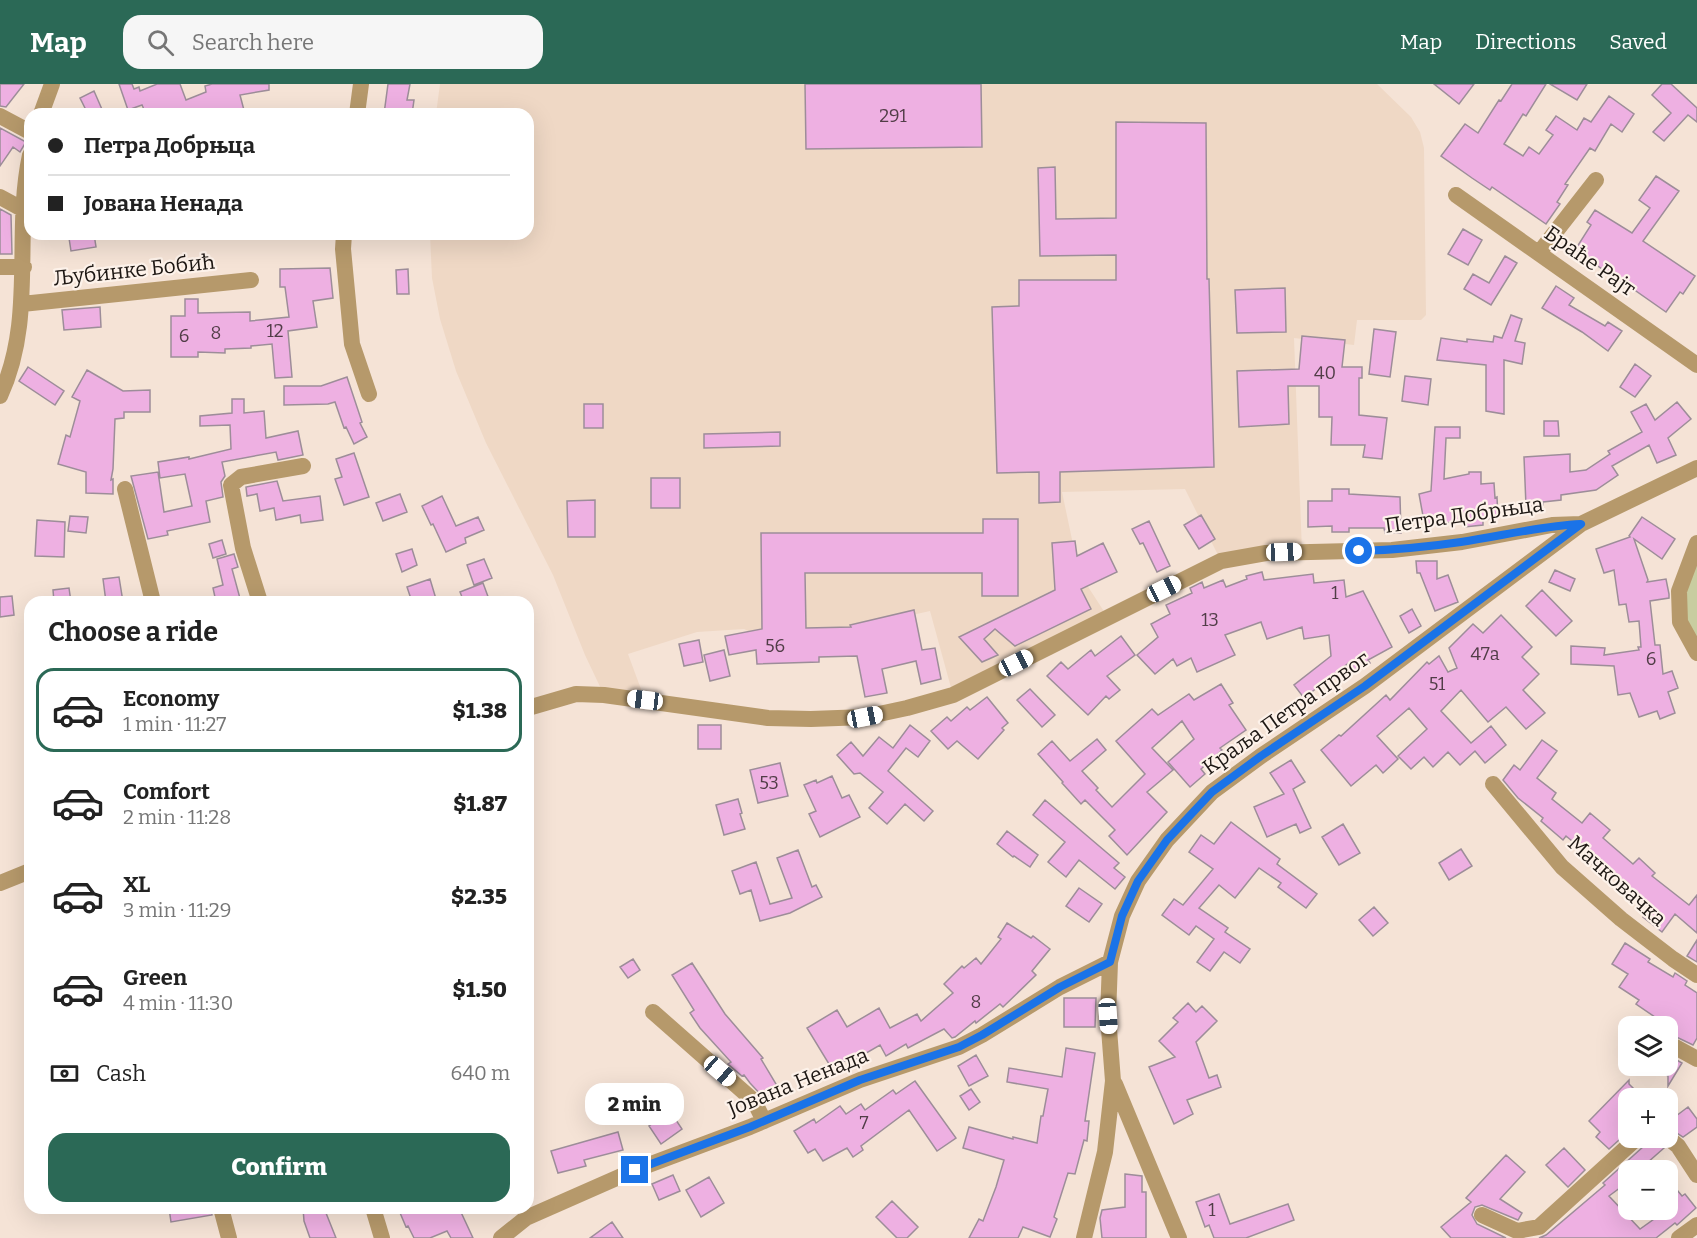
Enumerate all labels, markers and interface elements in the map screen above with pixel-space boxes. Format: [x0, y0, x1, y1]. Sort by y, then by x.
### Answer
search box [123, 15, 543, 69]
text: Map [30, 26, 87, 59]
icon: search [144, 26, 177, 59]
text: Search here [192, 29, 314, 56]
text: Map [1400, 29, 1442, 55]
text: Directions [1475, 29, 1576, 55]
text: Saved [1609, 29, 1667, 55]
house number: 291 [879, 105, 908, 127]
text: Петра Добрњца [84, 132, 255, 159]
text: Јована Ненада [84, 190, 243, 217]
street label: Браће Рајт [1539, 220, 1641, 302]
street label: Љубинке Бобић [52, 249, 216, 291]
house number: 12 [266, 320, 284, 342]
house number: 8 [211, 322, 221, 344]
house number: 6 [179, 325, 189, 347]
house number: 40 [1314, 362, 1336, 384]
street label: Петра Добрњца [1383, 491, 1545, 539]
route start [1345, 537, 1372, 564]
car [1266, 542, 1302, 562]
car [1144, 573, 1184, 605]
house number: 1 [1331, 582, 1339, 604]
house number: 13 [1201, 609, 1219, 631]
text: Choose a ride [48, 616, 218, 648]
house number: 56 [765, 635, 785, 657]
house number: 47a [1470, 643, 1500, 665]
street label: Краља Петра првог [1198, 646, 1374, 780]
car [996, 647, 1036, 679]
house number: 6 [1646, 648, 1656, 670]
house number: 51 [1429, 673, 1446, 695]
icon: car [51, 683, 105, 737]
text: Economy [123, 685, 219, 712]
car [626, 689, 664, 711]
text: $1.38 [453, 697, 507, 724]
car [846, 705, 884, 729]
text: 1 min · 11:27 [123, 712, 226, 736]
house number: 53 [759, 772, 779, 794]
icon: car [51, 776, 105, 830]
text: Comfort [123, 778, 210, 805]
text: $1.87 [453, 790, 507, 817]
text: 2 min · 11:28 [123, 805, 231, 829]
street label: Мачковачка [1562, 830, 1672, 932]
icon: car [51, 869, 105, 923]
text: XL [123, 871, 150, 898]
text: $2.35 [451, 883, 507, 910]
text: 3 min · 11:29 [123, 898, 231, 922]
icon: car [51, 962, 105, 1016]
text: Green [123, 964, 187, 991]
text: $1.50 [453, 976, 507, 1003]
text: 4 min · 11:30 [123, 991, 233, 1015]
house number: 8 [971, 991, 981, 1013]
car [1098, 997, 1118, 1035]
map controls [1618, 1016, 1678, 1220]
button: layers [1618, 1016, 1678, 1076]
street label: Јована Ненада [723, 1042, 873, 1122]
car [701, 1052, 739, 1090]
icon: cash [48, 1057, 81, 1090]
text: Cash [96, 1060, 146, 1087]
text: 640 m [451, 1061, 510, 1085]
callout: 2 min [586, 1083, 684, 1125]
button: + [1618, 1088, 1678, 1148]
text: 2 min [608, 1092, 661, 1116]
house number: 7 [859, 1112, 869, 1134]
button: Confirm [48, 1133, 510, 1202]
route end [621, 1156, 648, 1183]
button: − [1618, 1160, 1678, 1220]
house number: 1 [1208, 1199, 1216, 1221]

